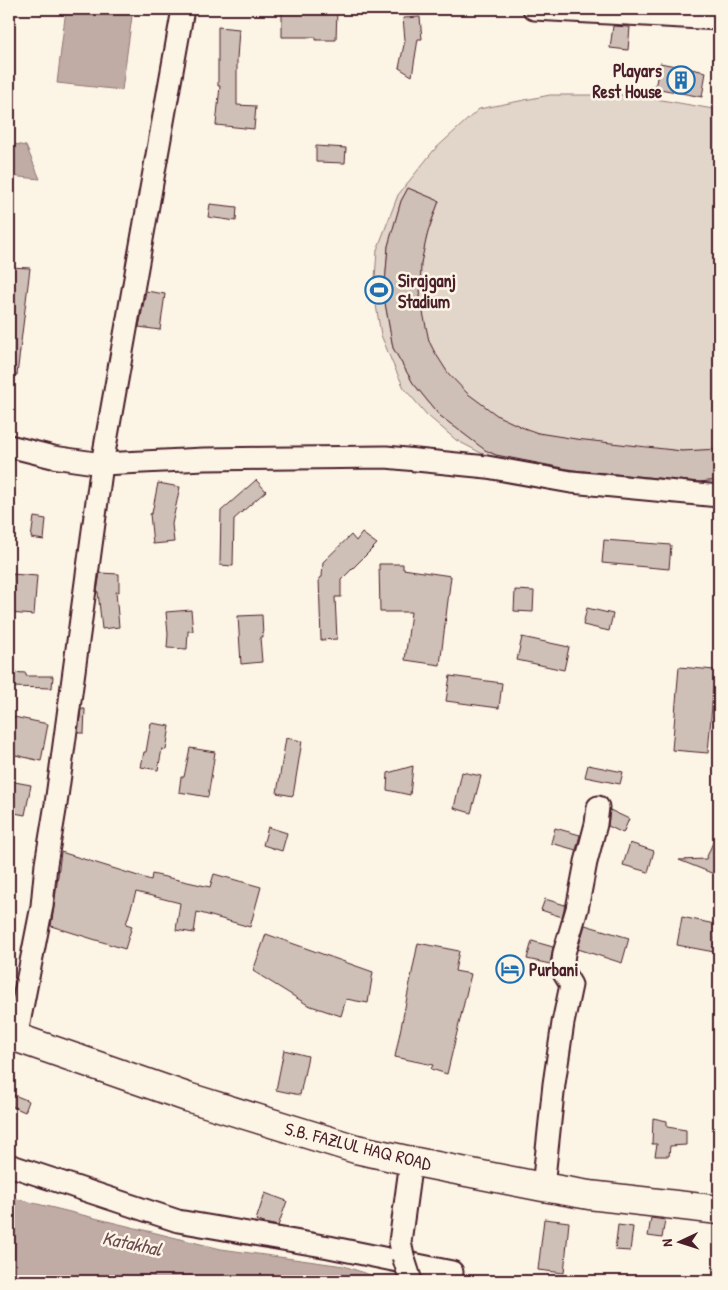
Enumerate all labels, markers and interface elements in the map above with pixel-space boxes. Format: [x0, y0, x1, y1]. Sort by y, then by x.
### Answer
place label: Playars Rest House [592, 58, 663, 104]
building icon: Playars Rest House [666, 65, 696, 95]
place label: Sirajganj Stadium [398, 268, 456, 314]
sports icon: Sirajganj Stadium [364, 275, 394, 305]
hotel icon: Purbani [495, 954, 525, 984]
place label: Purbani [529, 957, 578, 982]
street label: S.B. FAZLUL HAQ ROAD [282, 1116, 434, 1176]
north arrow [656, 1218, 706, 1268]
water label: Katakhal [100, 1224, 165, 1262]
text: N [657, 1238, 676, 1247]

